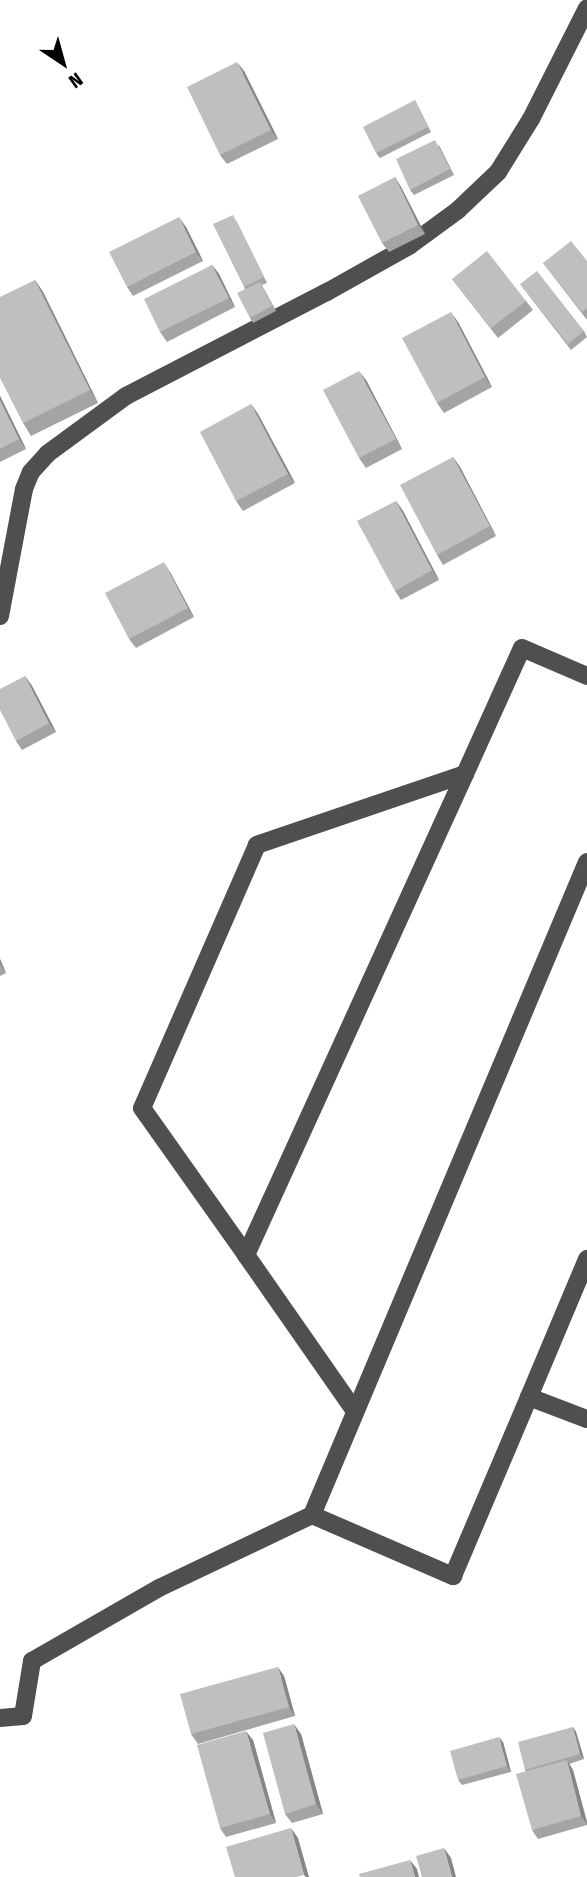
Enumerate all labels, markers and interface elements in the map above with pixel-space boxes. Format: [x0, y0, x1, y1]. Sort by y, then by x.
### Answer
north arrow [28, 28, 98, 98]
text: N [64, 68, 87, 93]

